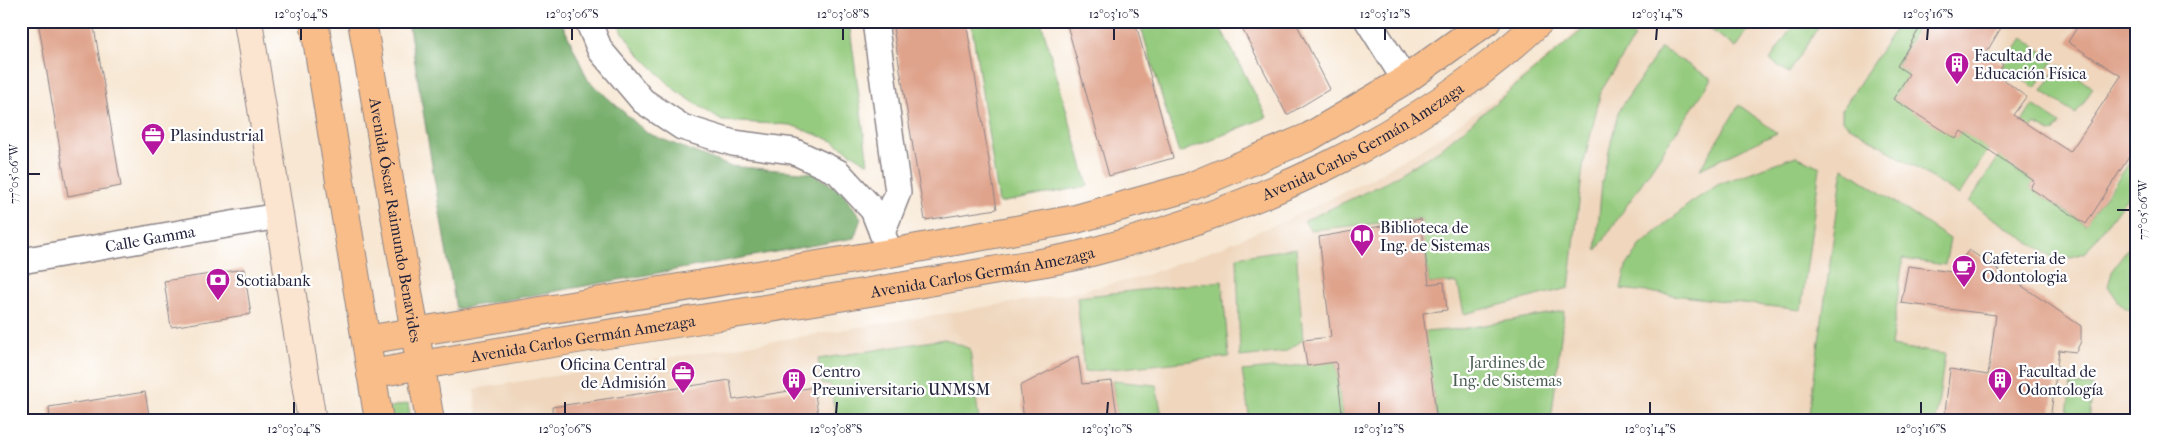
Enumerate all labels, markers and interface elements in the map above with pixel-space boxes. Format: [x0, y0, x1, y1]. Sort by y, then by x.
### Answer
text: 12°03'04"S [274, 7, 328, 21]
text: 12°03'06"S [546, 7, 598, 21]
text: 12°03'08"S [817, 7, 869, 21]
text: 12°03'10"S [1089, 7, 1139, 21]
text: 12°03'12"S [1360, 7, 1410, 21]
text: 12°03'14"S [1631, 7, 1683, 21]
text: 12°03'16"S [1903, 7, 1953, 21]
place label: Facultad de Educación Física [1974, 46, 2087, 83]
building icon: Facultad de Educación Física [1944, 51, 1970, 85]
street label: Avenida Carlos Germán Amezaga [1258, 78, 1467, 204]
street label: Avenida Óscar Raimundo Benavides [366, 95, 426, 344]
office icon: Plasindustrial [140, 122, 166, 156]
place label: Plasindustrial [170, 126, 265, 145]
text: 77°05'06"W [7, 143, 21, 204]
text: 77°05'06"W [2136, 179, 2150, 240]
place label: Biblioteca de Ing. de Sistemas [1380, 218, 1490, 255]
street label: Calle Gamma [104, 221, 197, 256]
library icon: Biblioteca de Ing. de Sistemas [1349, 223, 1375, 257]
street label: Avenida Carlos Germán Amezaga [868, 242, 1097, 301]
place label: Cafeteria de Odontologia [1982, 249, 2068, 286]
cafe icon: Cafeteria de Odontologia [1951, 254, 1977, 288]
bank icon: Scotiabank [205, 267, 231, 301]
place label: Scotiabank [236, 271, 311, 290]
street label: Avenida Carlos Germán Amezaga [468, 310, 697, 366]
park label: Jardines de Ing. de Sistemas [1452, 353, 1562, 390]
place label: Oficina Central de Admisión [560, 355, 667, 392]
office icon: Oficina Central de Admisión [670, 360, 696, 394]
place label: Centro Preuniversitario UNMSM [812, 362, 991, 399]
place label: Facultad de Odontología [2018, 362, 2104, 399]
building icon: Centro Preuniversitario UNMSM [781, 367, 807, 401]
building icon: Facultad de Odontología [1987, 367, 2013, 401]
text: 12°03'04"S [267, 422, 321, 436]
text: 12°03'06"S [539, 422, 591, 436]
text: 12°03'08"S [810, 422, 862, 436]
text: 12°03'10"S [1082, 422, 1132, 436]
text: 12°03'12"S [1354, 422, 1404, 436]
text: 12°03'14"S [1624, 422, 1676, 436]
text: 12°03'16"S [1896, 422, 1946, 436]

